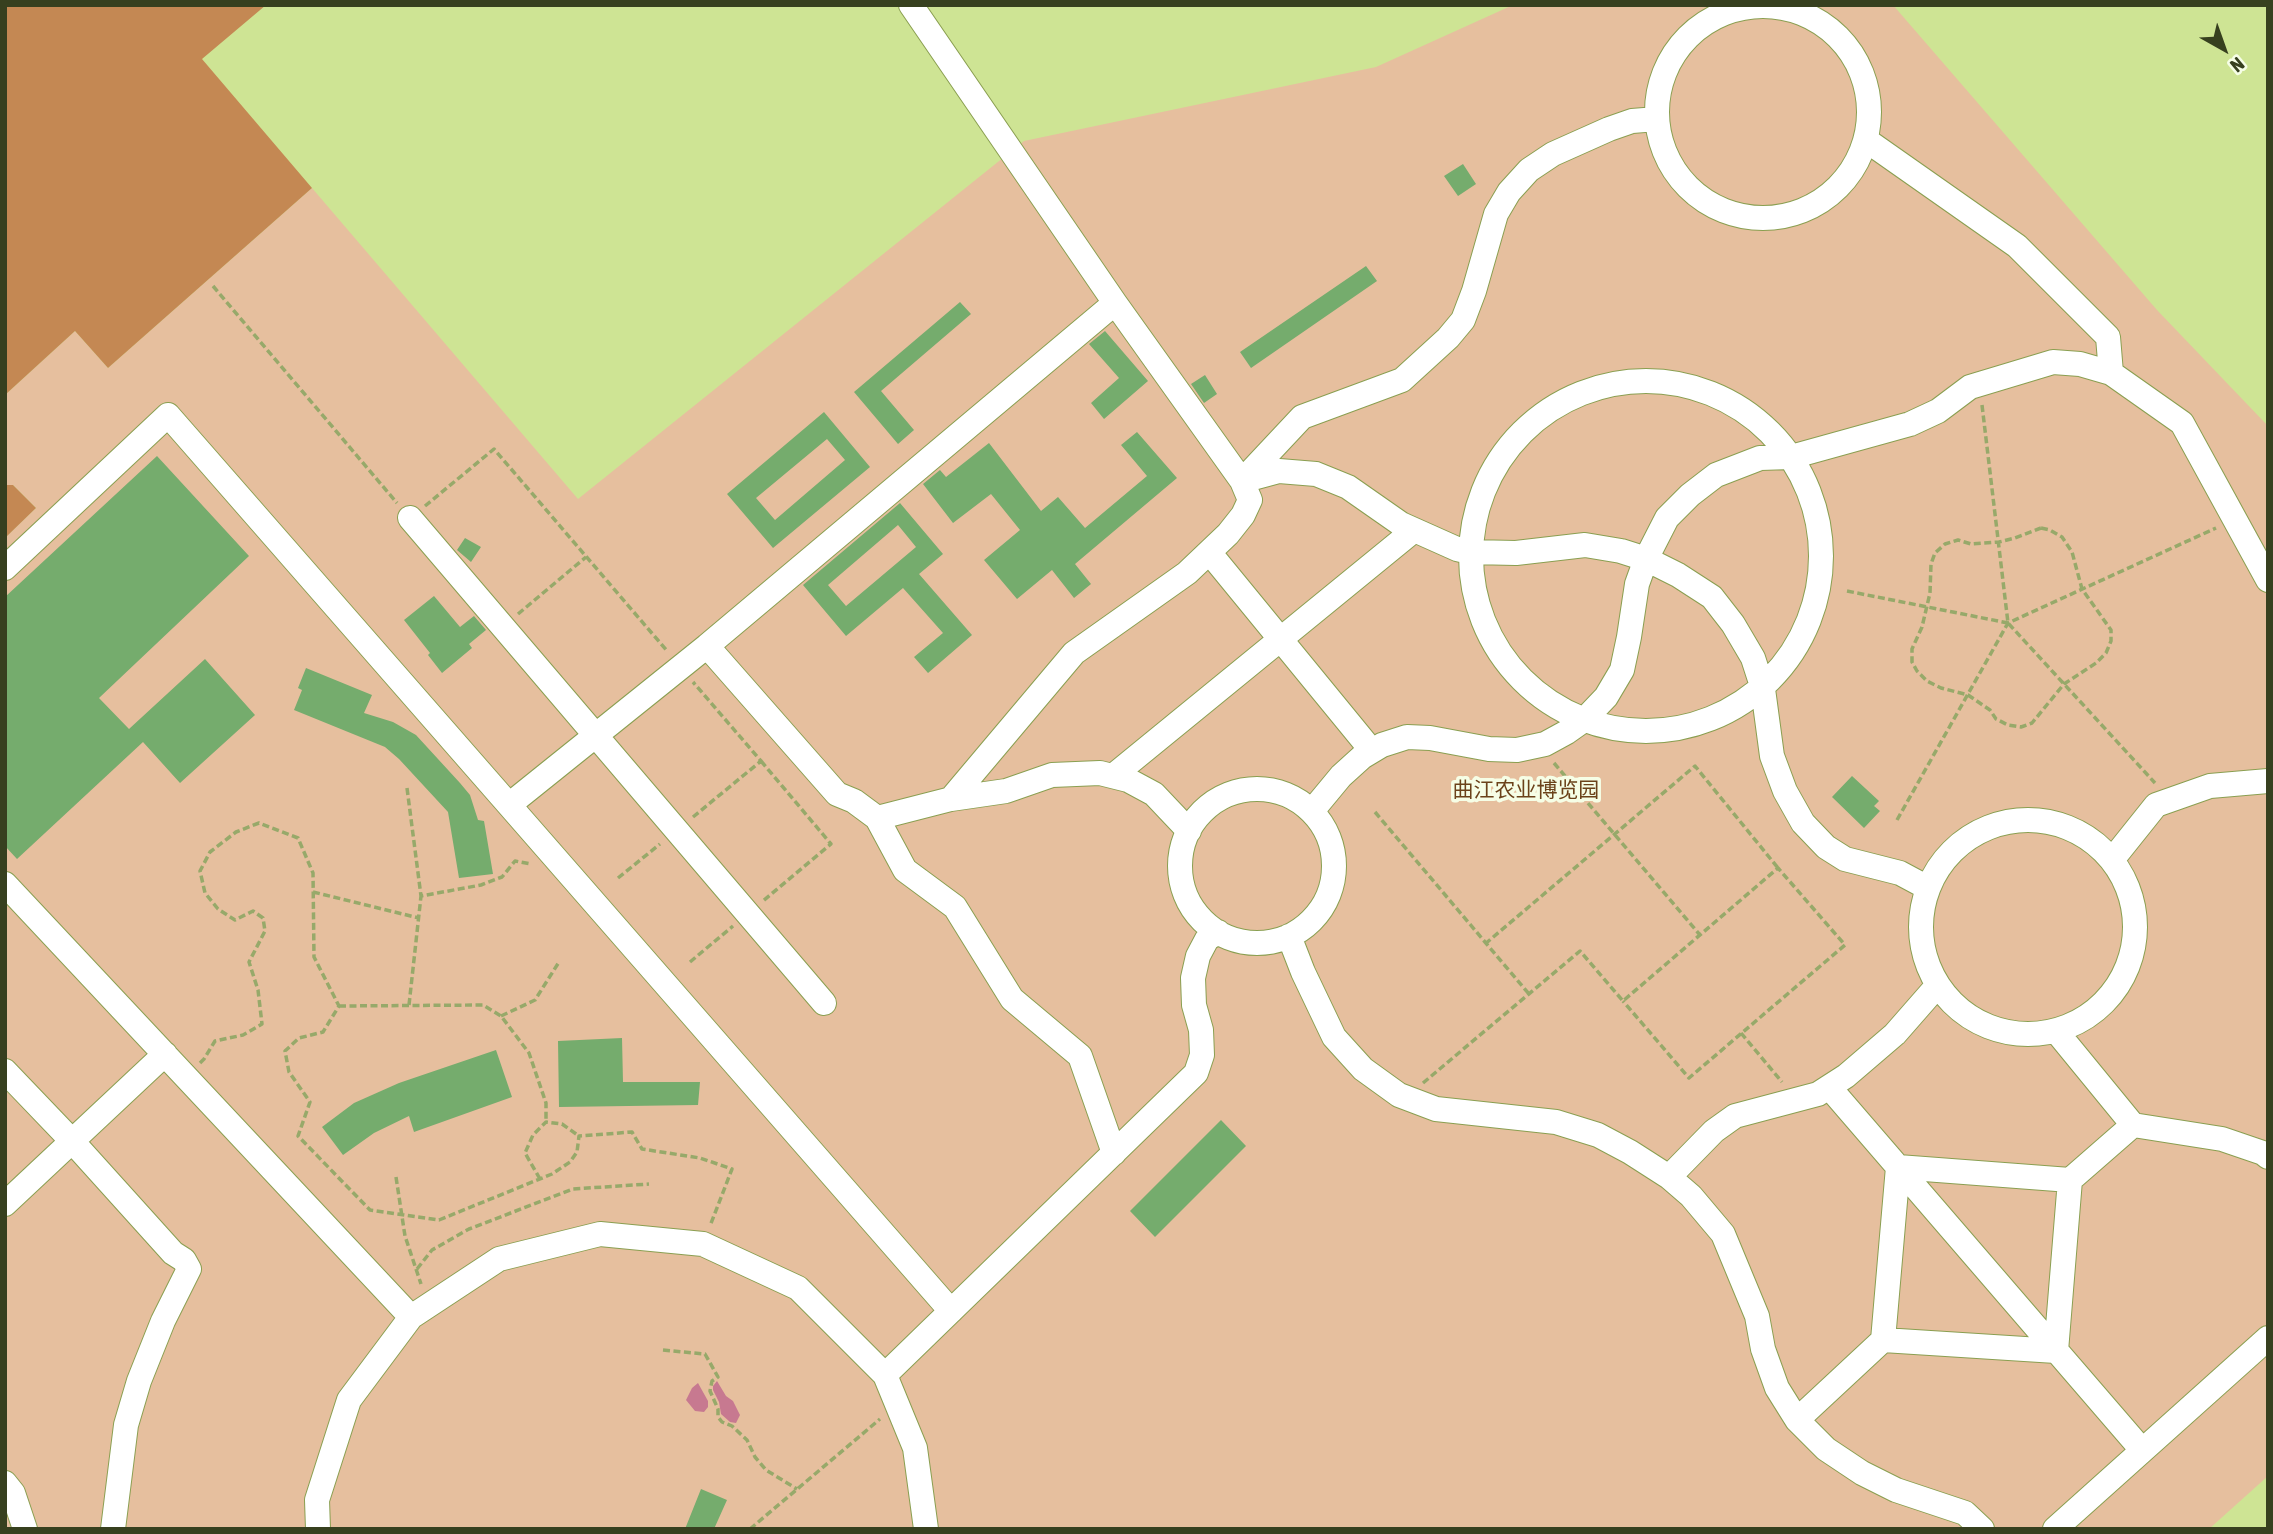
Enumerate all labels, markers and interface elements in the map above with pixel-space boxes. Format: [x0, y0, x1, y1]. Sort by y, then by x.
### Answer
north arrow [2189, 14, 2259, 84]
text: N [2226, 53, 2249, 77]
park label: 曲江农业博览园 [1453, 777, 1599, 803]

